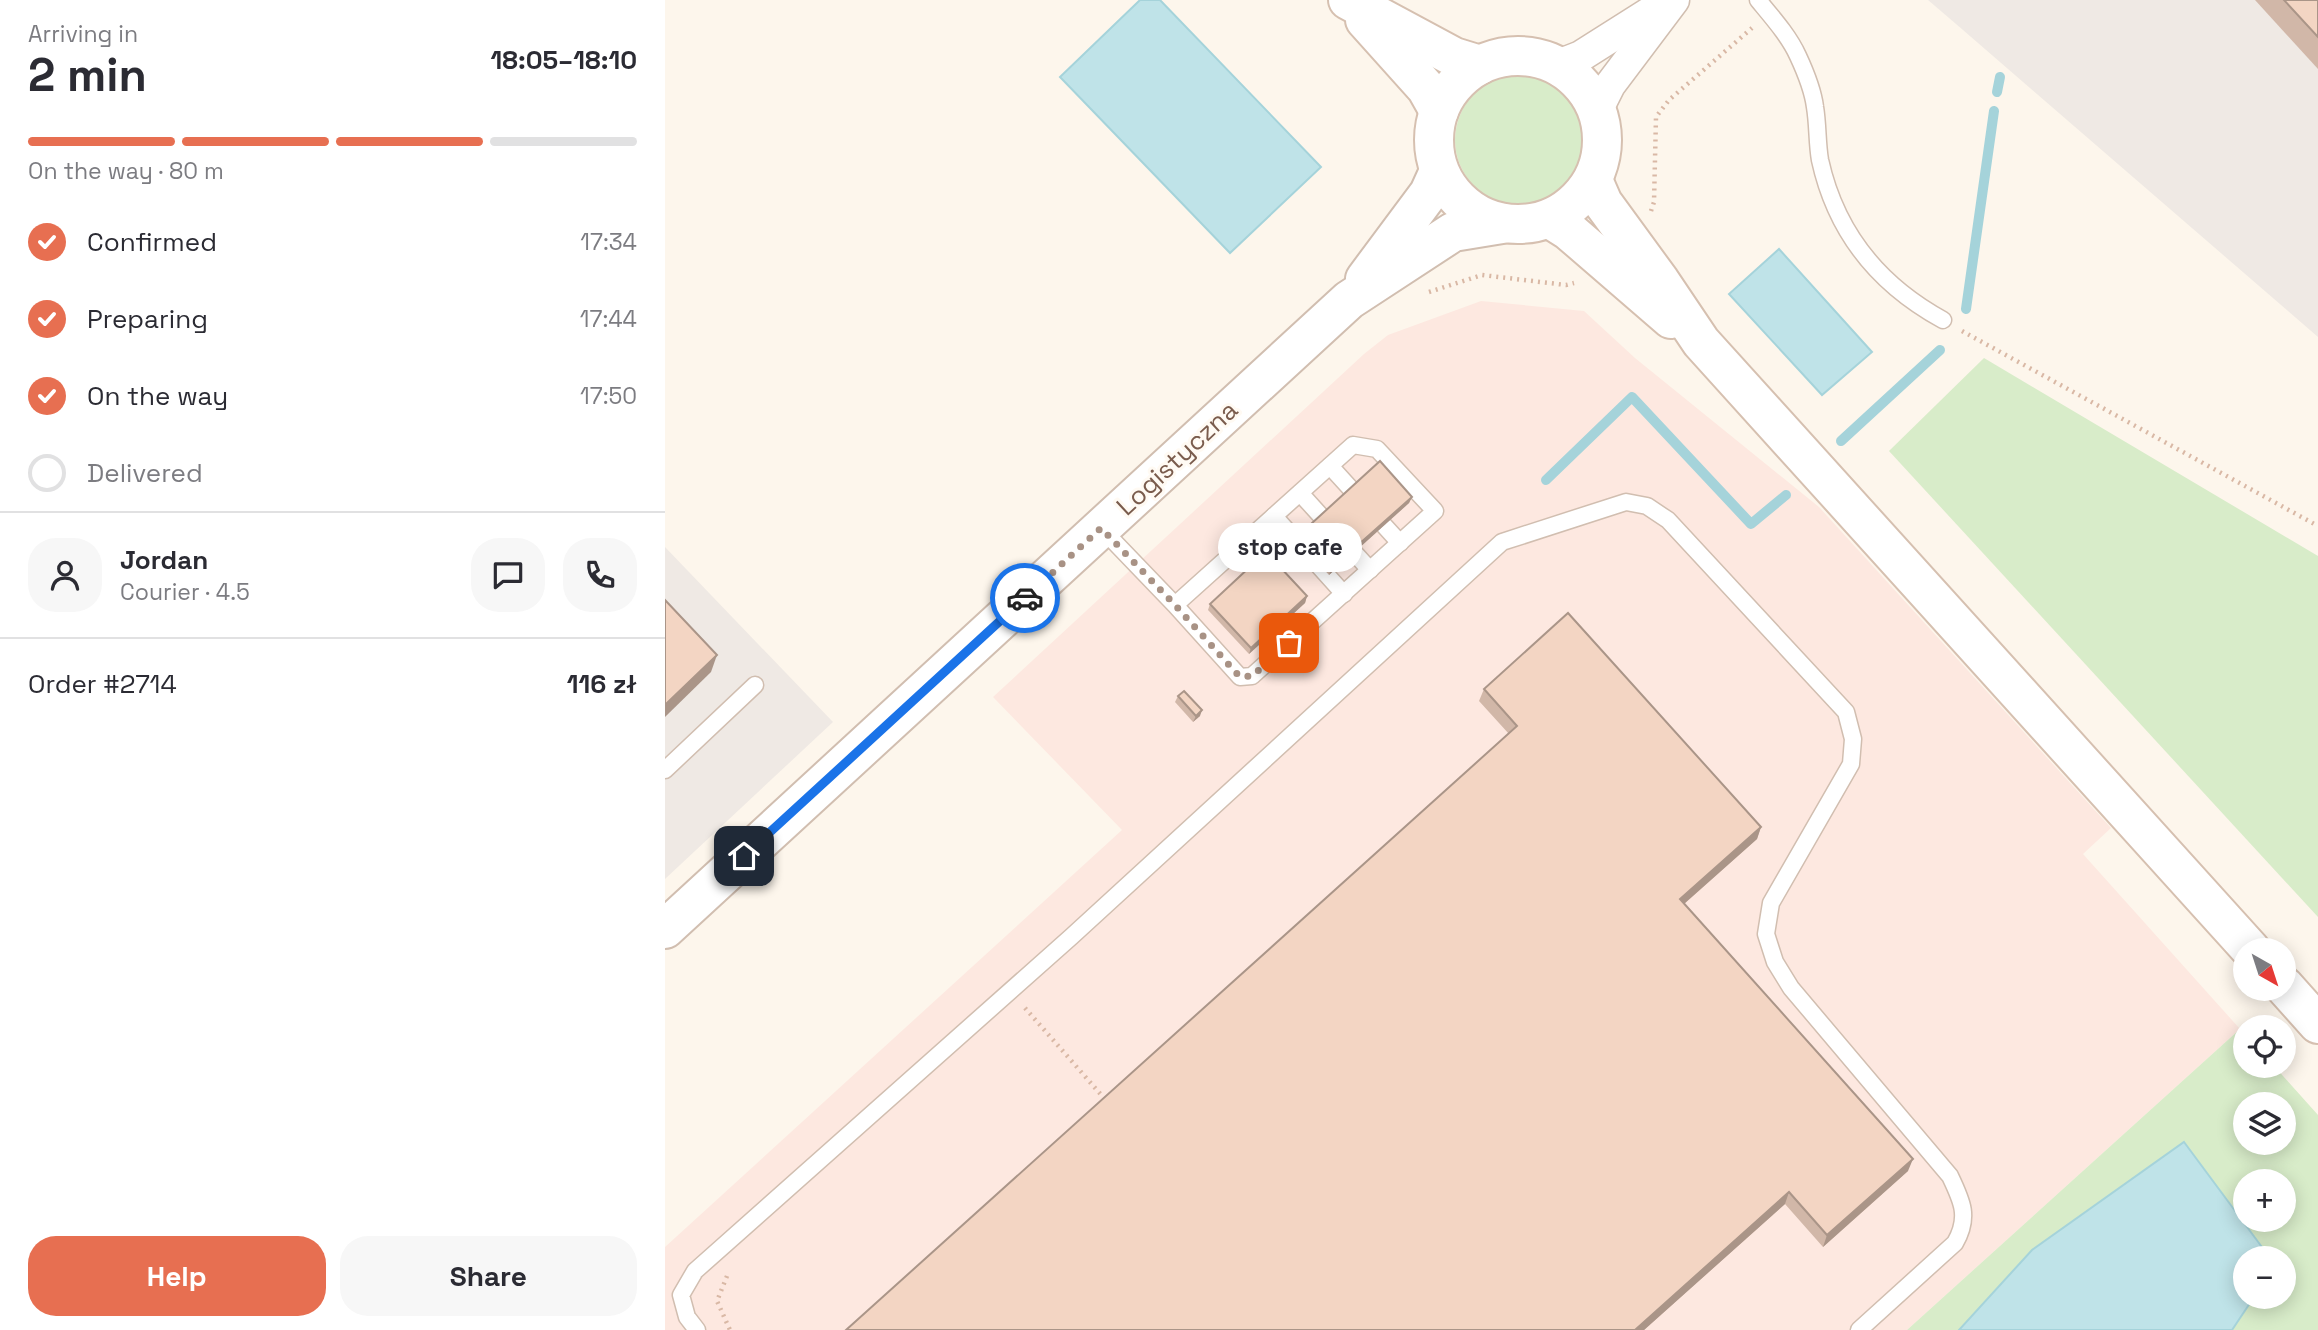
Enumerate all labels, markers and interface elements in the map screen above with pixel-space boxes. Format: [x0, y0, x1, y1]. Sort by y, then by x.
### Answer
text: Arriving in [28, 19, 138, 49]
text: 18:05–18:10 [491, 43, 637, 77]
text: 2 min [28, 46, 147, 104]
text: On the way · 80 m [28, 156, 224, 186]
icon: check [28, 223, 66, 261]
text: Confirmed [87, 225, 217, 259]
text: 17:34 [580, 227, 637, 257]
icon: check [28, 300, 66, 338]
text: Preparing [87, 302, 208, 336]
text: 17:44 [580, 304, 637, 334]
icon: check [28, 377, 66, 415]
text: On the way [87, 379, 228, 413]
text: 17:50 [580, 381, 637, 411]
street label: Logistyczna [1109, 393, 1245, 523]
text: Delivered [87, 456, 203, 490]
callout: stop cafe [1217, 524, 1361, 573]
text: stop cafe [1237, 532, 1343, 562]
button: person [28, 538, 102, 612]
button: chat [471, 538, 545, 612]
button: phone [563, 538, 637, 612]
text: Jordan [120, 543, 208, 577]
courier [990, 563, 1060, 633]
text: Courier · 4.5 [120, 577, 250, 607]
icon: car [1006, 579, 1044, 617]
pin [1259, 613, 1319, 673]
icon: bag [1270, 624, 1308, 662]
text: Order #2714 [28, 667, 177, 701]
text: 116 zł [567, 667, 637, 701]
pin [714, 826, 774, 886]
icon: home [725, 837, 763, 875]
north arrow [2233, 938, 2296, 1001]
map controls [2233, 938, 2296, 1309]
button: locate [2233, 1015, 2296, 1078]
button: layers [2233, 1092, 2296, 1155]
button: + [2233, 1169, 2296, 1232]
button: Help [28, 1236, 326, 1316]
button: Share [340, 1236, 637, 1316]
button: − [2233, 1246, 2296, 1309]

